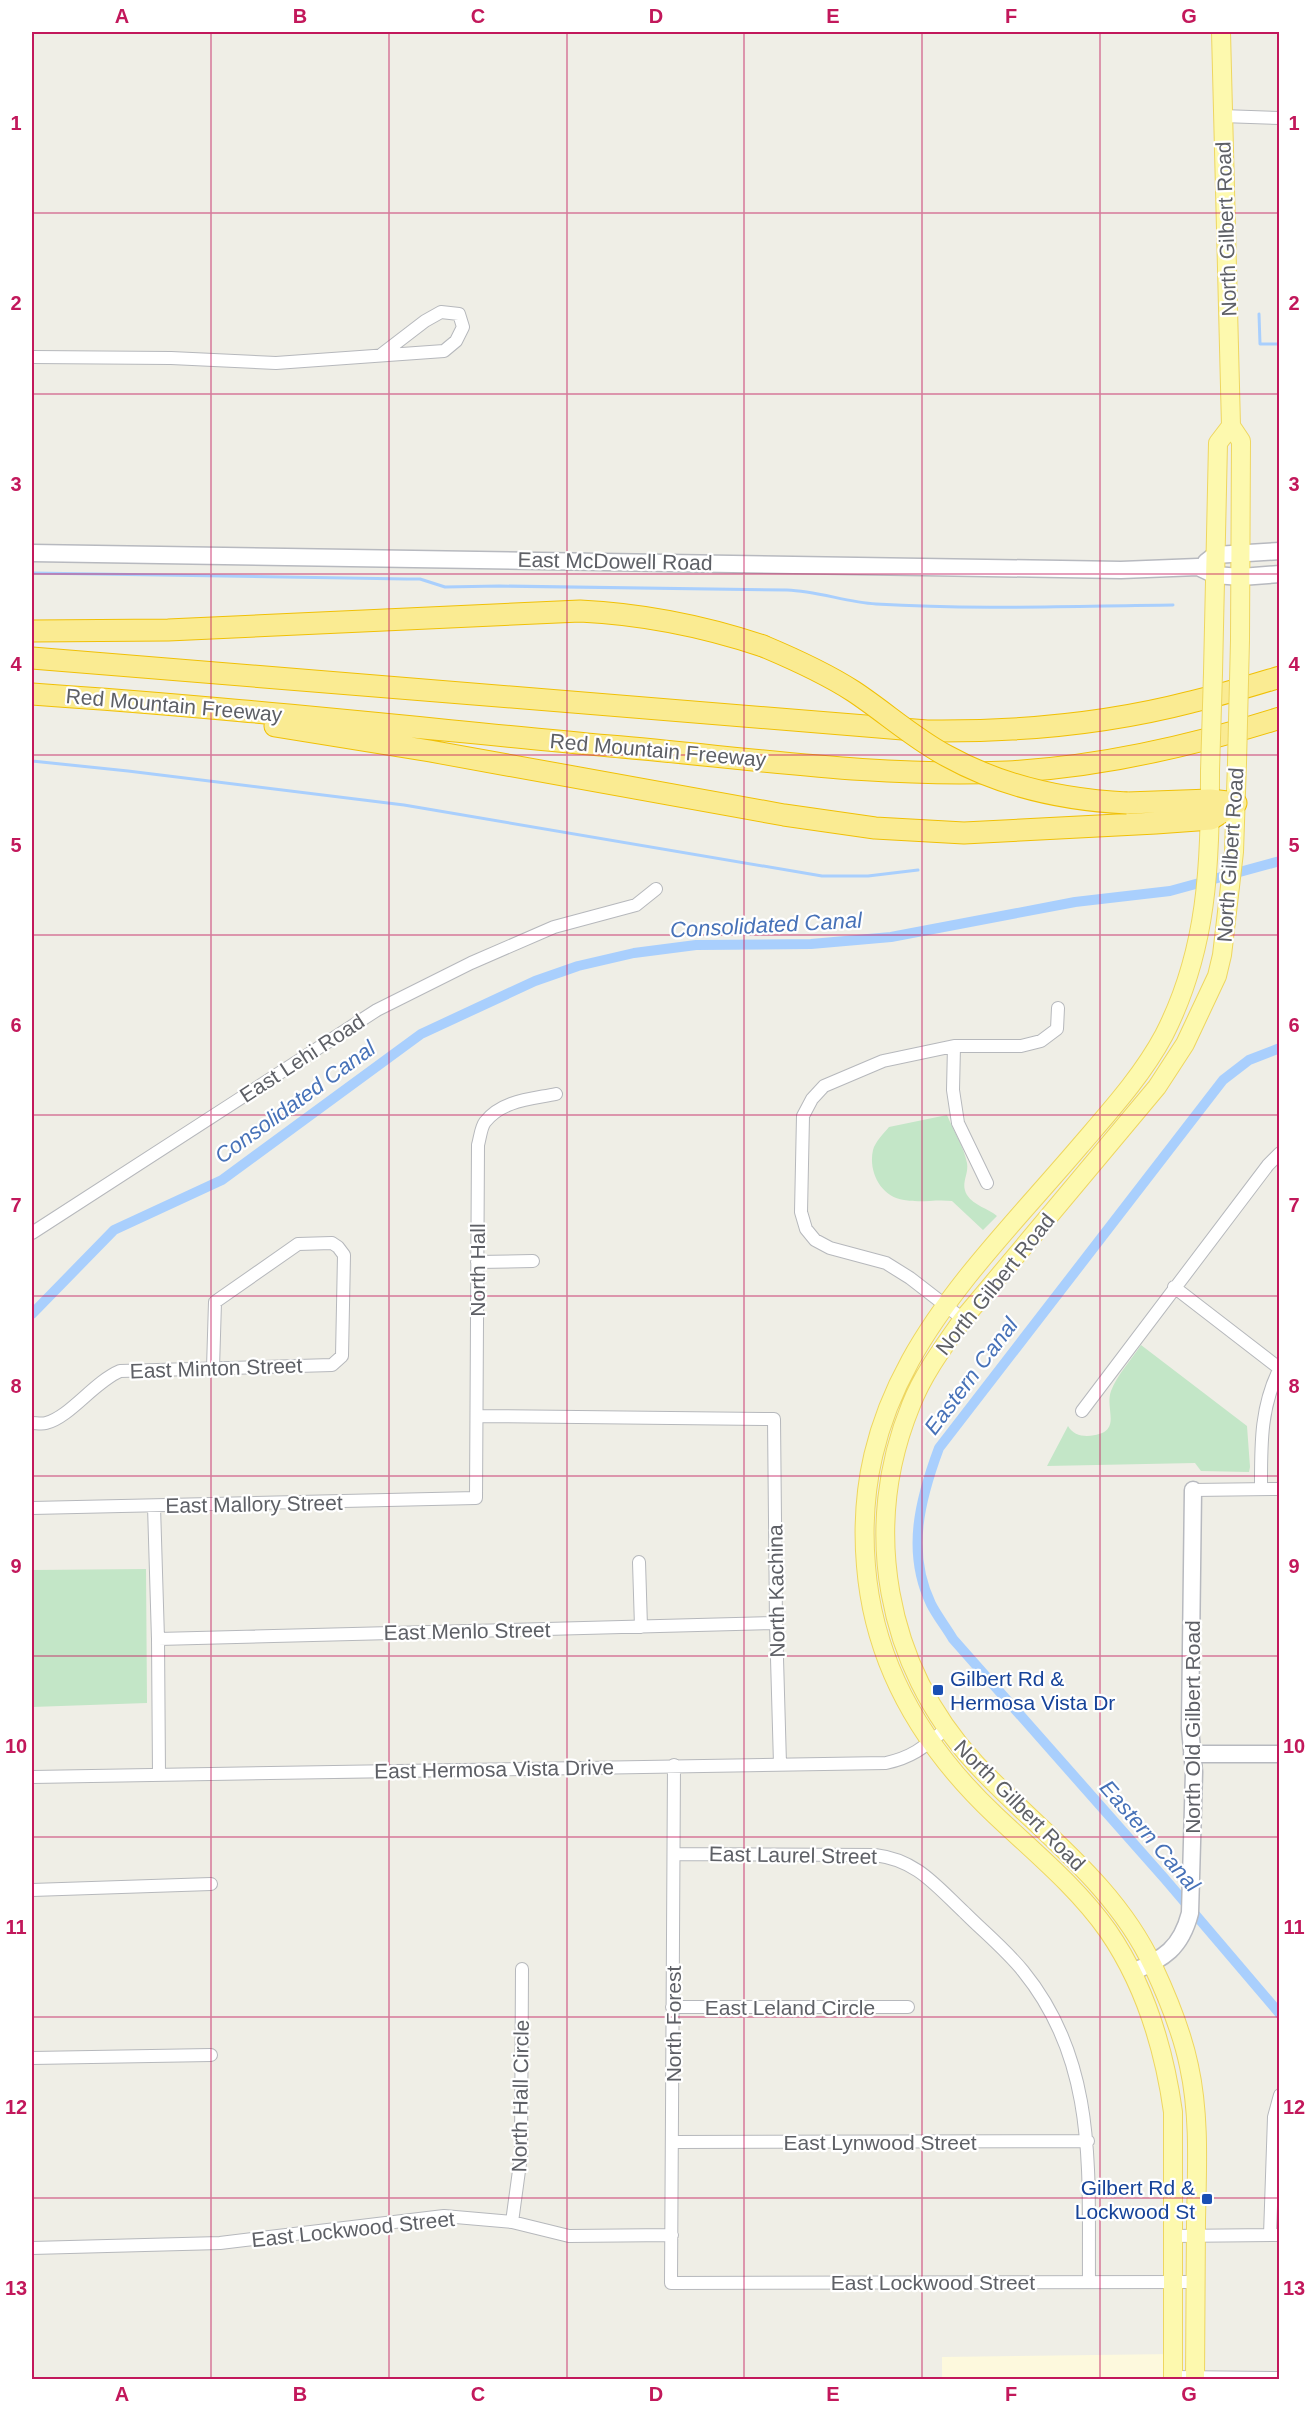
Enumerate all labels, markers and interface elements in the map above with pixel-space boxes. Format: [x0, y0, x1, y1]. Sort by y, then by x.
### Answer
text: A [115, 5, 129, 27]
text: B [293, 5, 307, 27]
text: C [471, 5, 485, 27]
text: D [649, 5, 663, 27]
text: E [826, 5, 840, 27]
text: F [1005, 5, 1017, 27]
text: G [1181, 5, 1197, 27]
text: 1 [10, 112, 22, 134]
text: 1 [1288, 112, 1300, 134]
street label: North Gilbert Road [1211, 141, 1241, 317]
text: 2 [10, 292, 22, 314]
text: 2 [1288, 292, 1300, 314]
text: 3 [10, 473, 22, 495]
text: 3 [1288, 473, 1300, 495]
street label: East McDowell Road [517, 548, 713, 574]
text: 4 [10, 653, 22, 675]
text: 4 [1288, 653, 1300, 675]
street label: Red Mountain Freeway [65, 684, 284, 726]
street label: Red Mountain Freeway [549, 729, 768, 771]
street label: North Gilbert Road [1212, 767, 1248, 943]
text: 5 [10, 834, 22, 856]
text: 5 [1288, 834, 1300, 856]
water label: Consolidated Canal [669, 907, 864, 943]
street label: East Lehi Road [236, 1009, 368, 1107]
text: 6 [10, 1014, 22, 1036]
text: 6 [1288, 1014, 1300, 1036]
water label: Consolidated Canal [210, 1035, 381, 1169]
text: 7 [10, 1194, 22, 1216]
text: 7 [1288, 1194, 1300, 1216]
street label: North Gilbert Road [931, 1209, 1059, 1359]
street label: North Hall [466, 1223, 489, 1317]
water label: Eastern Canal [919, 1312, 1024, 1439]
street label: East Minton Street [129, 1353, 303, 1383]
text: 8 [10, 1375, 22, 1397]
text: 8 [1288, 1375, 1300, 1397]
street label: East Mallory Street [165, 1491, 343, 1517]
street label: North Kachina [763, 1524, 789, 1658]
text: 9 [10, 1555, 22, 1577]
text: 9 [1288, 1555, 1300, 1577]
street label: East Menlo Street [383, 1618, 551, 1644]
street label: North Old Gilbert Road [1181, 1620, 1204, 1834]
place label: Gilbert Rd & Hermosa Vista Dr [950, 1667, 1115, 1714]
marker: Gilbert Rd & Hermosa Vista Dr [931, 1683, 945, 1697]
text: 10 [5, 1735, 27, 1757]
street label: North Gilbert Road [950, 1735, 1090, 1875]
text: 10 [1283, 1735, 1305, 1757]
street label: East Hermosa Vista Drive [374, 1755, 614, 1783]
water label: Eastern Canal [1095, 1775, 1206, 1898]
street label: East Laurel Street [709, 1842, 877, 1868]
text: 11 [5, 1916, 27, 1938]
text: 11 [1283, 1916, 1305, 1938]
street label: North Forest [662, 1965, 685, 2082]
street label: East Leland Circle [705, 1996, 875, 2019]
street label: North Hall Circle [507, 2019, 533, 2173]
text: 12 [5, 2096, 27, 2118]
text: 12 [1283, 2096, 1305, 2118]
street label: East Lynwood Street [784, 2131, 977, 2154]
place label: Gilbert Rd & Lockwood St [1075, 2176, 1195, 2223]
marker: Gilbert Rd & Lockwood St [1200, 2192, 1214, 2206]
street label: East Lockwood Street [250, 2207, 456, 2251]
street label: East Lockwood Street [831, 2271, 1035, 2294]
text: 13 [5, 2277, 27, 2299]
text: 13 [1283, 2277, 1305, 2299]
text: A [115, 2383, 129, 2405]
text: B [293, 2383, 307, 2405]
text: C [471, 2383, 485, 2405]
text: D [649, 2383, 663, 2405]
text: E [826, 2383, 840, 2405]
text: F [1005, 2383, 1017, 2405]
text: G [1181, 2383, 1197, 2405]

